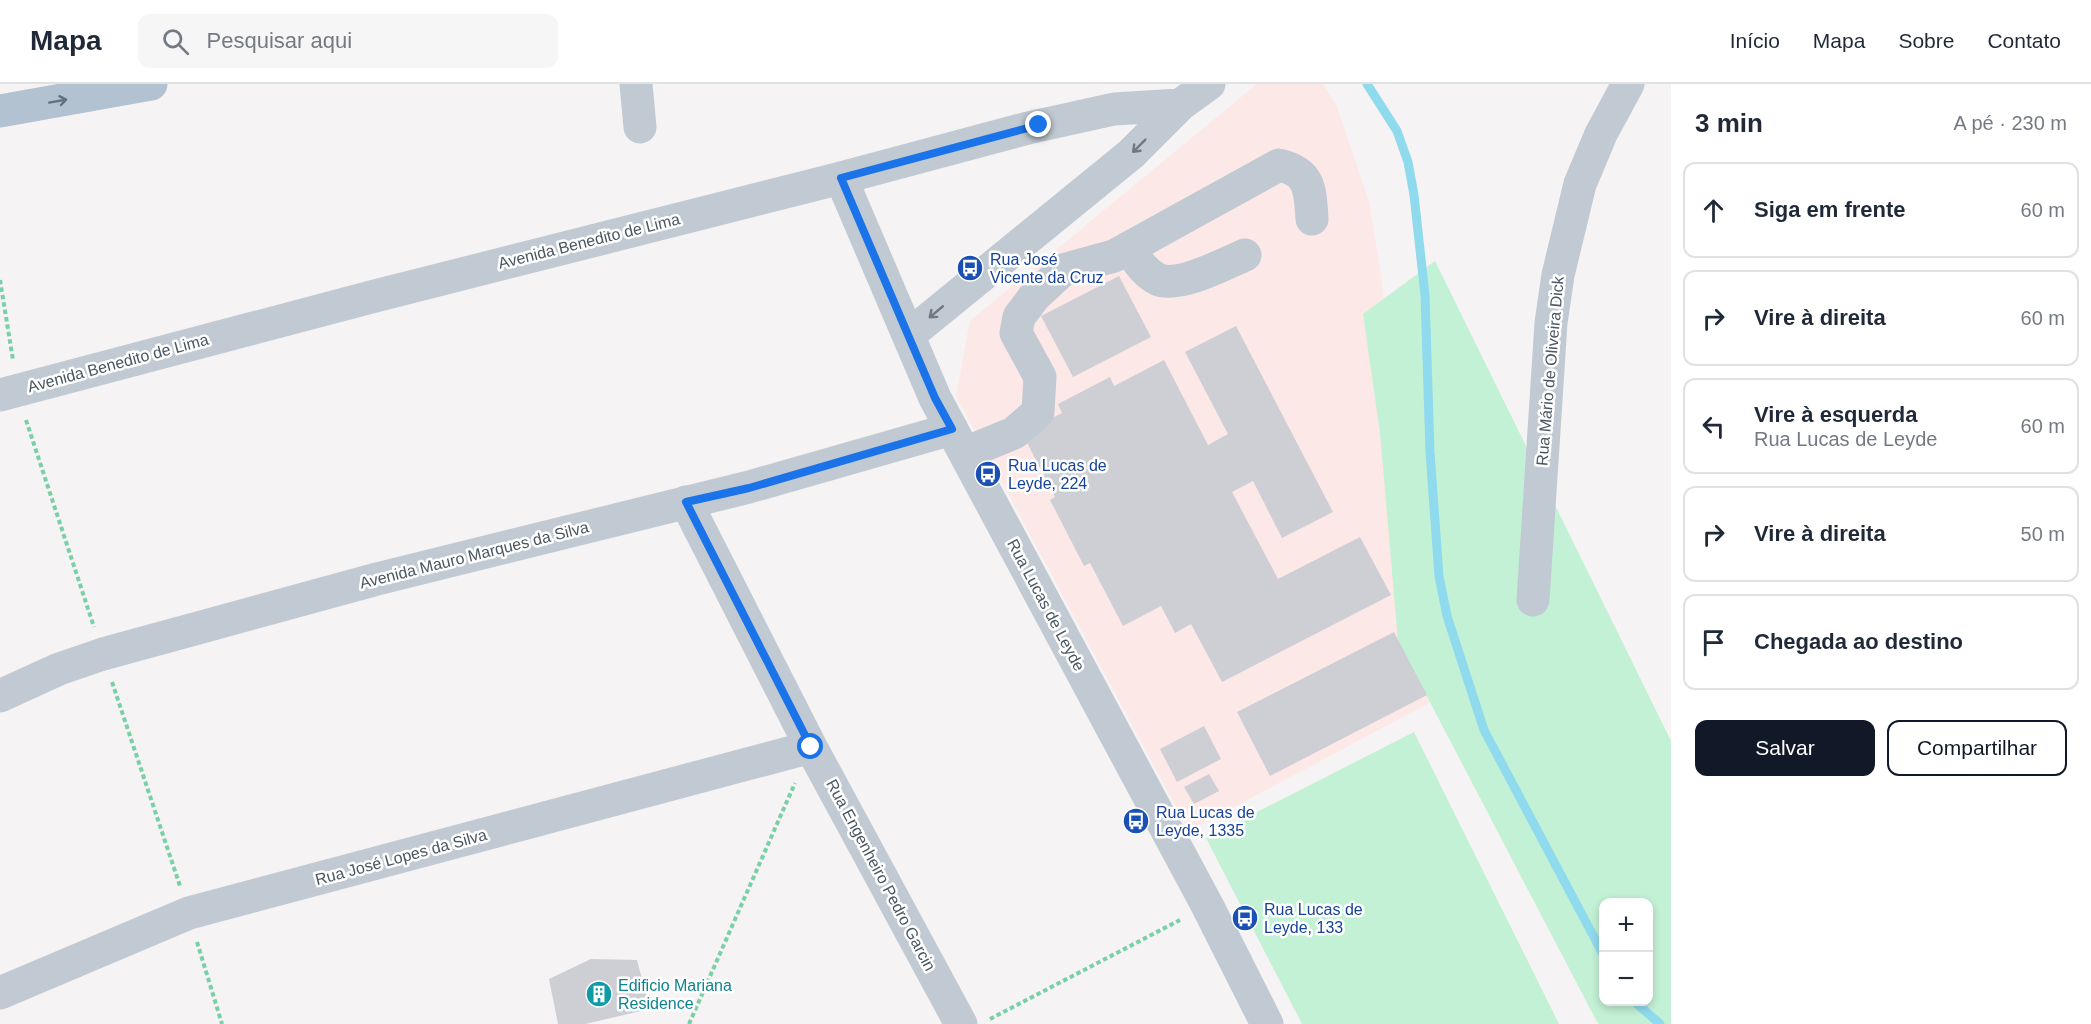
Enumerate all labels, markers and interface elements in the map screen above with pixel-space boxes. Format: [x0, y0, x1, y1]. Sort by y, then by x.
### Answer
search box [138, 14, 558, 68]
text: Mapa [30, 25, 102, 56]
icon: search [159, 25, 192, 58]
text: Pesquisar aqui [207, 28, 352, 53]
text: Início [1730, 29, 1780, 52]
text: Mapa [1813, 29, 1865, 52]
text: Sobre [1898, 29, 1954, 52]
text: Contato [1987, 29, 2061, 52]
one-way arrow [47, 95, 67, 106]
text: 3 min [1695, 108, 1763, 138]
route end [1025, 111, 1051, 137]
text: A pé · 230 m [1954, 112, 2067, 134]
one-way arrow [1131, 139, 1146, 154]
icon: ahead [1697, 194, 1730, 227]
text: Siga em frente [1754, 197, 1906, 222]
text: 60 m [2021, 199, 2065, 221]
street label: Avenida Benedito de Lima [496, 210, 682, 272]
place label: Rua José Vicente da Cruz [990, 251, 1104, 286]
bus stop icon: Rua José Vicente da Cruz [955, 253, 985, 283]
street label: Rua Mário de Oliveira Dick [1533, 274, 1567, 467]
icon: right [1697, 302, 1730, 335]
one-way arrow [929, 305, 944, 319]
text: Vire à direita [1754, 305, 1886, 330]
text: 60 m [2021, 307, 2065, 329]
street label: Avenida Benedito de Lima [26, 331, 210, 395]
text: Vire à esquerda [1754, 402, 1917, 427]
icon: left [1697, 410, 1730, 443]
text: 60 m [2021, 415, 2065, 437]
text: Rua Lucas de Leyde [1754, 428, 1937, 450]
place label: Rua Lucas de Leyde, 224 [1008, 457, 1107, 492]
bus stop icon: Rua Lucas de Leyde, 224 [973, 459, 1003, 489]
street label: Avenida Mauro Marques da Silva [358, 518, 590, 592]
icon: right [1697, 518, 1730, 551]
text: Vire à direita [1754, 521, 1886, 546]
text: 50 m [2021, 523, 2065, 545]
street label: Rua Lucas de Leyde [1004, 536, 1088, 674]
icon: arrive [1697, 626, 1730, 659]
text: Chegada ao destino [1754, 629, 1963, 654]
button: Salvar [1695, 720, 1875, 776]
button: Compartilhar [1887, 720, 2067, 776]
route start [797, 733, 823, 759]
street label: Rua Engenheiro Pedro Garcin [823, 776, 939, 974]
place label: Rua Lucas de Leyde, 1335 [1156, 804, 1255, 839]
bus stop icon: Rua Lucas de Leyde, 1335 [1121, 806, 1151, 836]
street label: Rua José Lopes da Silva [313, 826, 489, 888]
map controls [1599, 898, 1653, 1006]
button: + [1599, 898, 1653, 952]
place label: Rua Lucas de Leyde, 133 [1264, 901, 1363, 936]
bus stop icon: Rua Lucas de Leyde, 133 [1230, 903, 1260, 933]
button: − [1599, 952, 1653, 1006]
place label: Edificio Mariana Residence [618, 977, 732, 1012]
building icon: Edificio Mariana Residence [584, 979, 614, 1009]

